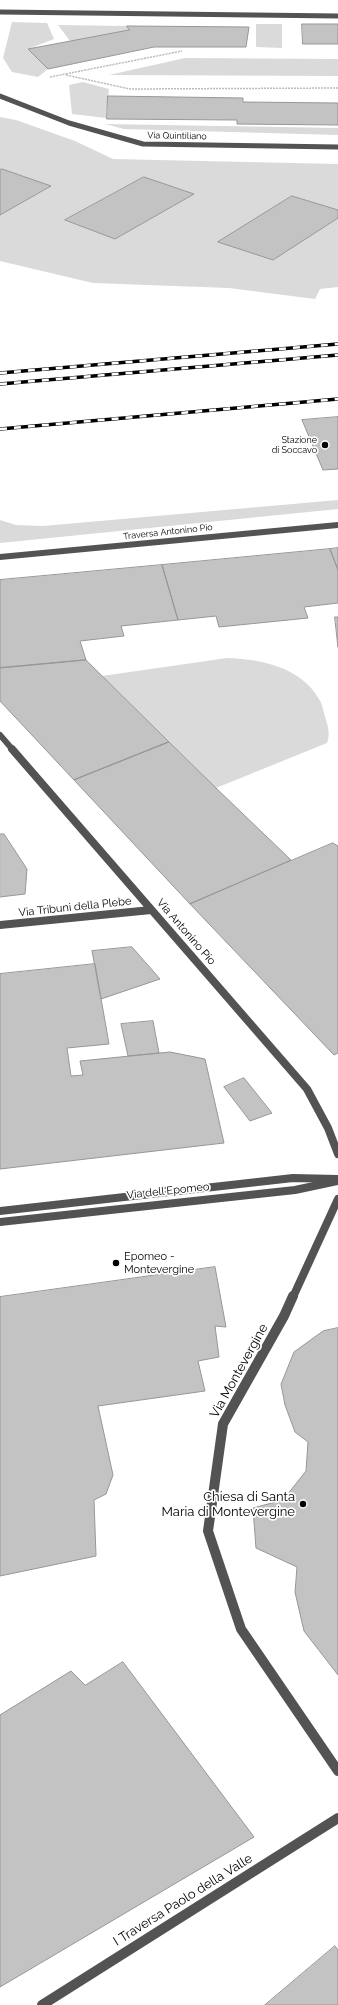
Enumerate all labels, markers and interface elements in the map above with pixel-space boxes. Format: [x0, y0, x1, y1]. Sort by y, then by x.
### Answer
street label: Via Quintiliano [147, 130, 207, 142]
place label: Stazione di Soccavo [272, 435, 317, 456]
marker: Stazione di Soccavo [320, 440, 330, 450]
street label: Traversa Antonino Pio [123, 522, 213, 542]
street label: Via Tribuni della Plebe [18, 895, 132, 919]
street label: Via Antonino Pio [154, 896, 218, 968]
street label: Via dell'Epomeo [126, 1180, 210, 1202]
place label: Epomeo - Montevergine [124, 1250, 194, 1276]
marker: Epomeo - Montevergine [111, 1258, 121, 1268]
street label: Via Montevergine [207, 1321, 271, 1421]
place label: Chiesa di Santa Maria di Montevergine [162, 1489, 295, 1520]
marker: Chiesa di Santa Maria di Montevergine [298, 1499, 308, 1509]
street label: I Traversa Paolo della Valle [111, 1851, 255, 1949]

